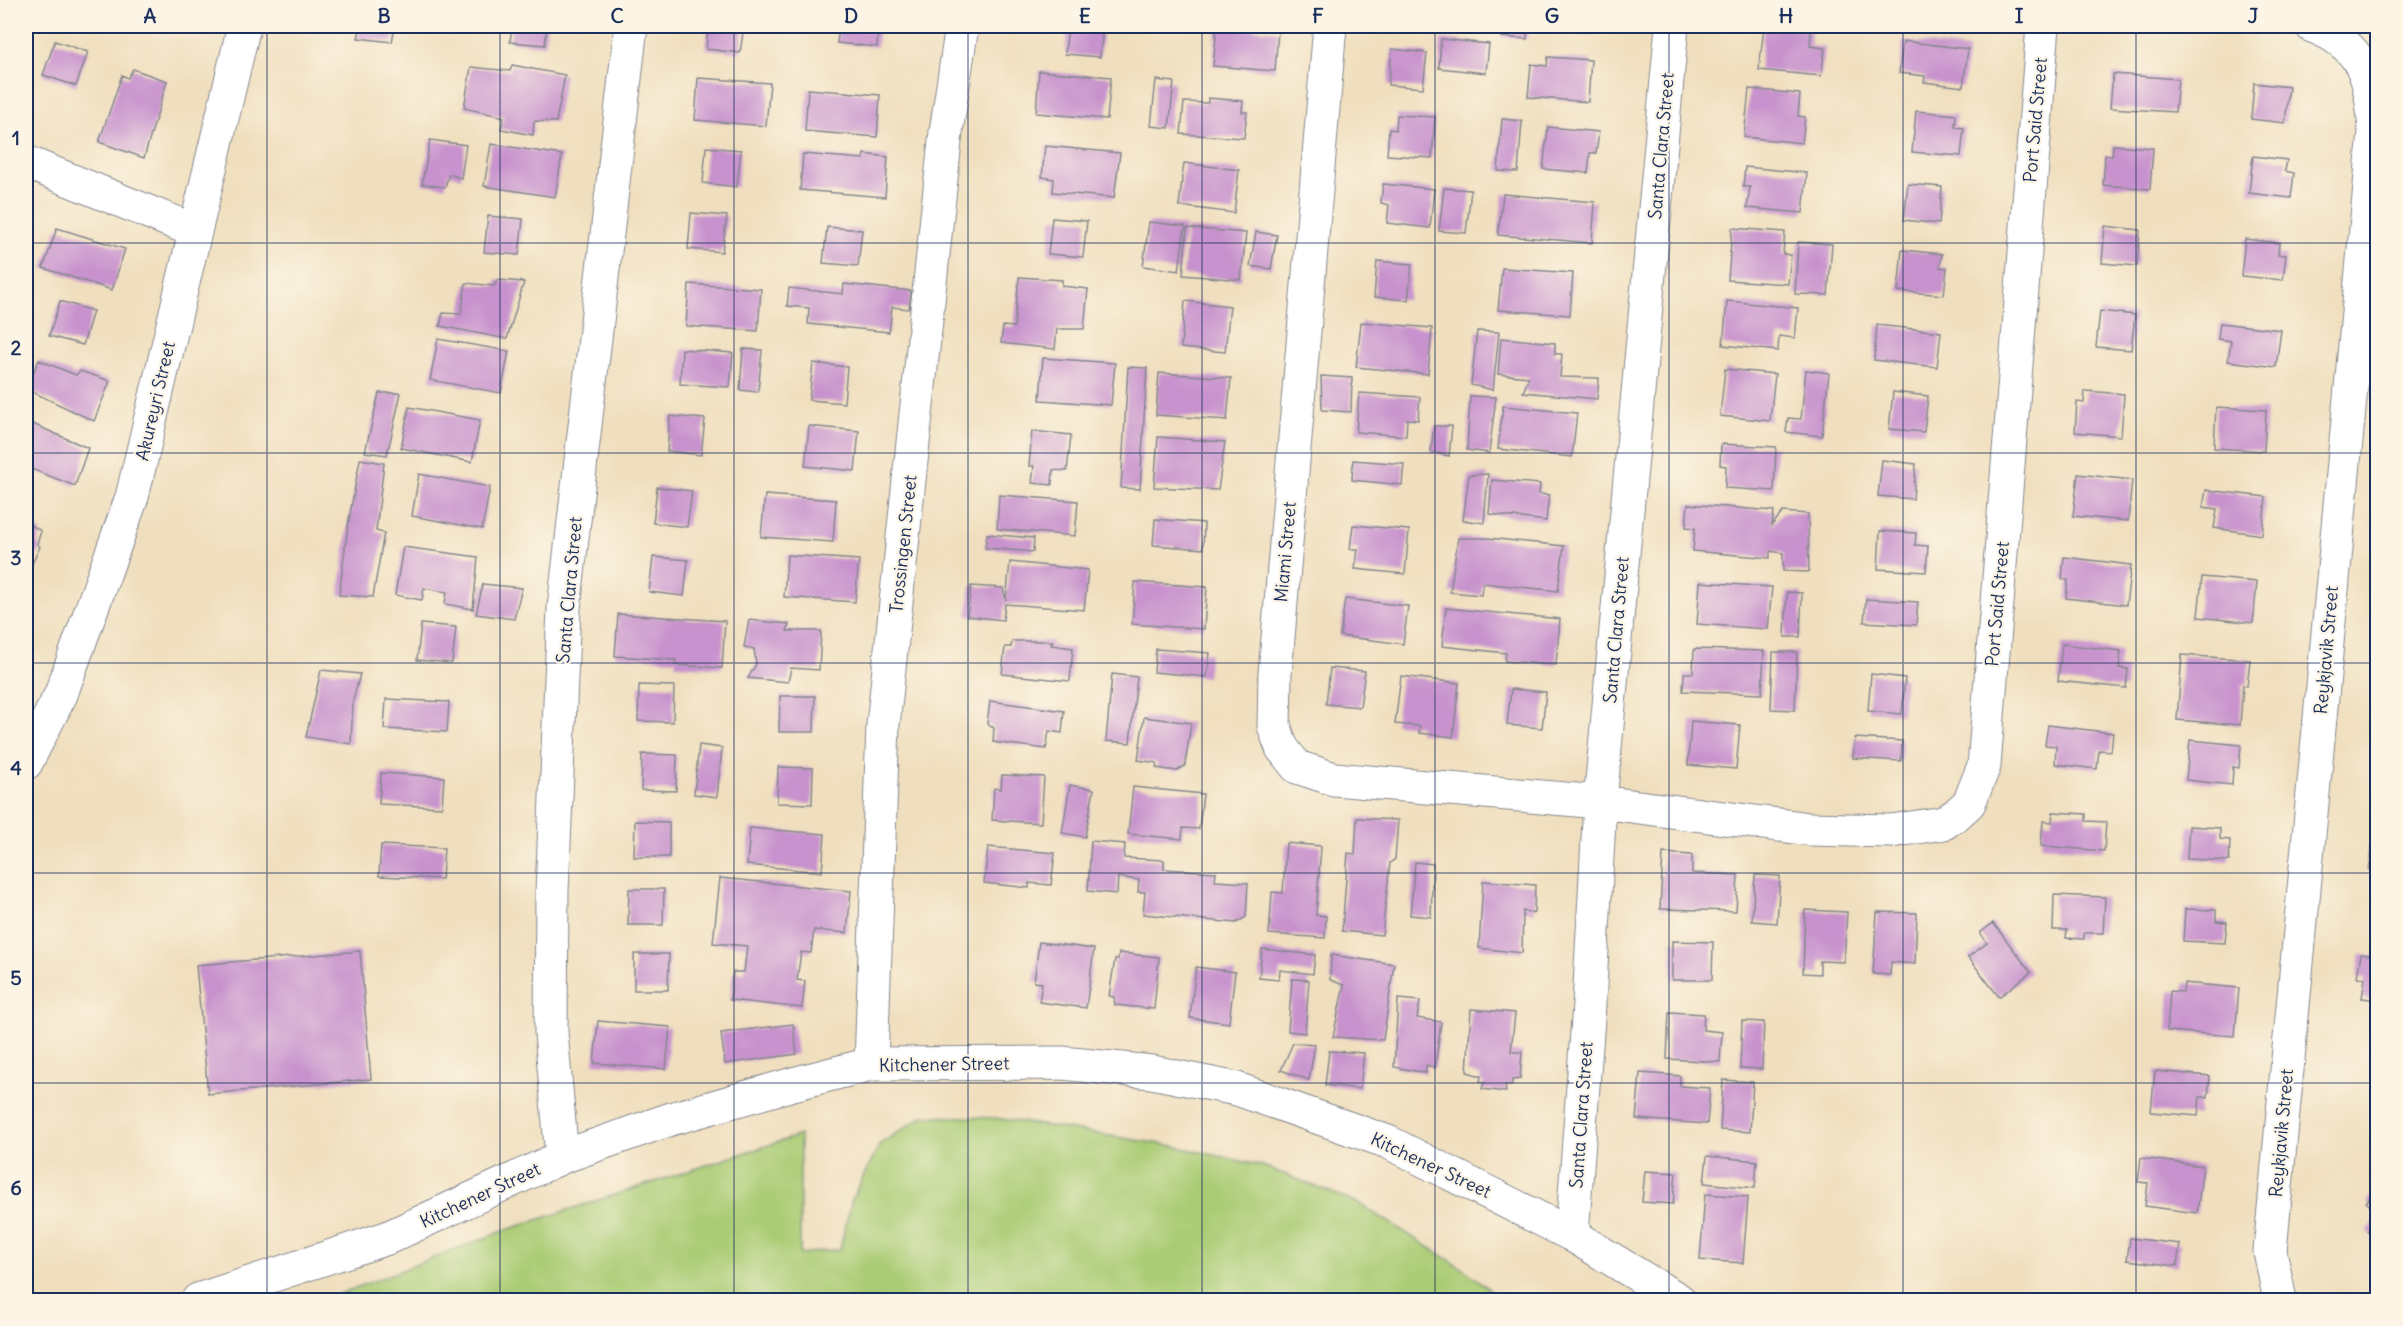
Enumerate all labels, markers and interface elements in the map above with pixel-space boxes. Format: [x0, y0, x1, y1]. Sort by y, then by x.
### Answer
text: A [144, 3, 157, 28]
text: B [377, 3, 391, 28]
text: C [610, 3, 624, 28]
text: D [844, 3, 858, 28]
text: E [1079, 3, 1091, 28]
text: F [1312, 3, 1324, 28]
text: G [1545, 3, 1559, 28]
text: H [1779, 3, 1793, 28]
text: I [2015, 3, 2024, 28]
text: J [2248, 3, 2259, 28]
street label: Port Said Street [2018, 56, 2052, 184]
street label: Santa Clara Street [1643, 72, 1679, 220]
text: 1 [12, 125, 20, 150]
text: 2 [11, 335, 22, 360]
street label: Akureyri Street [130, 339, 180, 463]
street label: Trossingen Street [884, 474, 922, 614]
street label: Miami Street [1269, 501, 1301, 603]
street label: Santa Clara Street [551, 516, 587, 664]
street label: Port Said Street [1980, 540, 2014, 668]
text: 3 [10, 545, 22, 570]
street label: Santa Clara Street [1598, 556, 1634, 704]
street label: Reykjavik Street [2309, 585, 2343, 715]
text: 4 [10, 755, 22, 780]
text: 5 [10, 965, 22, 990]
street label: Santa Clara Street [1564, 1041, 1598, 1189]
street label: Kitchener Street [879, 1051, 1009, 1077]
street label: Reykjavik Street [2264, 1068, 2298, 1198]
street label: Kitchener Street [1367, 1127, 1495, 1203]
street label: Kitchener Street [416, 1157, 544, 1233]
text: 6 [10, 1175, 22, 1200]

